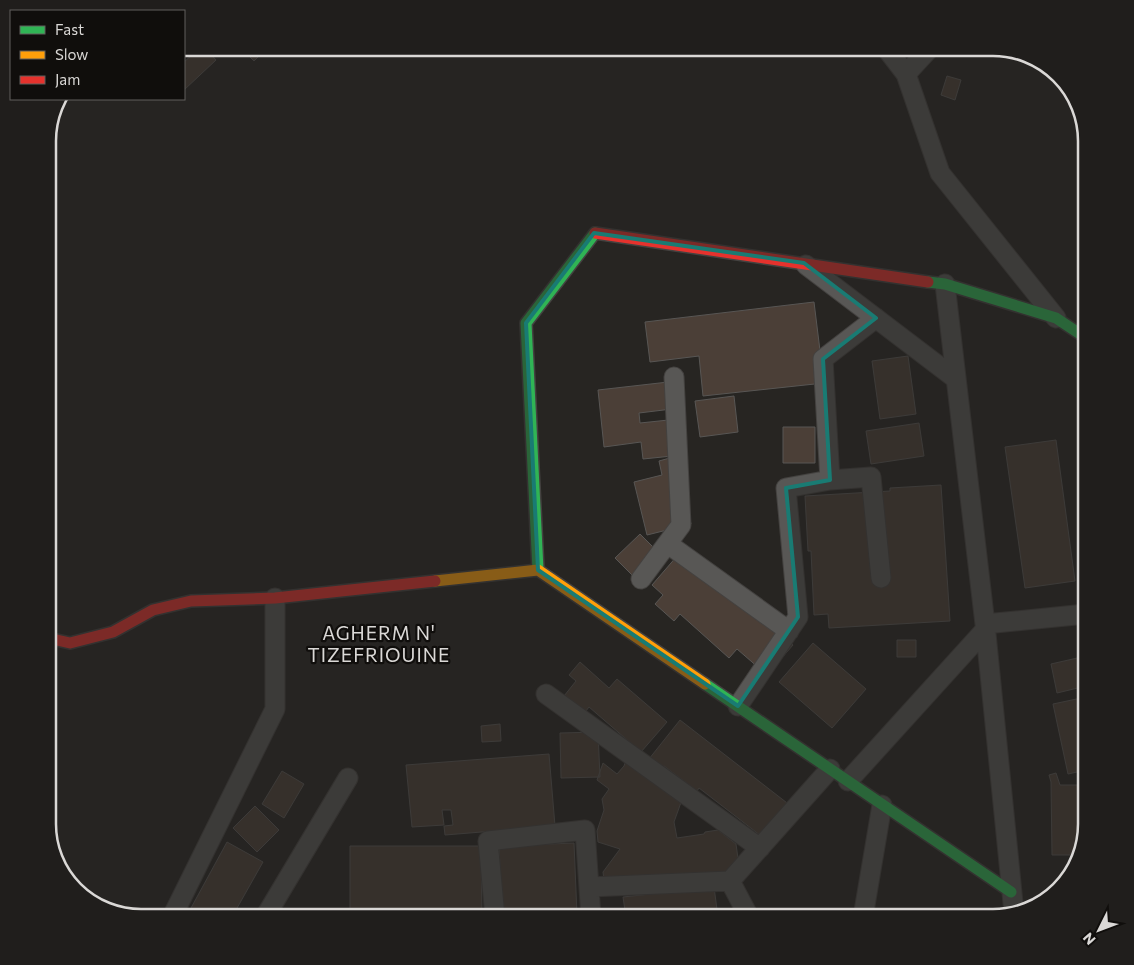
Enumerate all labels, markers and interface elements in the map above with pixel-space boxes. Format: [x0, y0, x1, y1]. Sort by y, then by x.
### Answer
legend [10, 10, 185, 100]
text: Fast [55, 20, 84, 38]
text: Slow [55, 45, 88, 63]
text: Jam [55, 70, 80, 88]
district label: AGHERM N' TIZEFRIOUINE [308, 621, 450, 666]
north arrow [1074, 905, 1124, 955]
text: N [1079, 929, 1099, 949]

